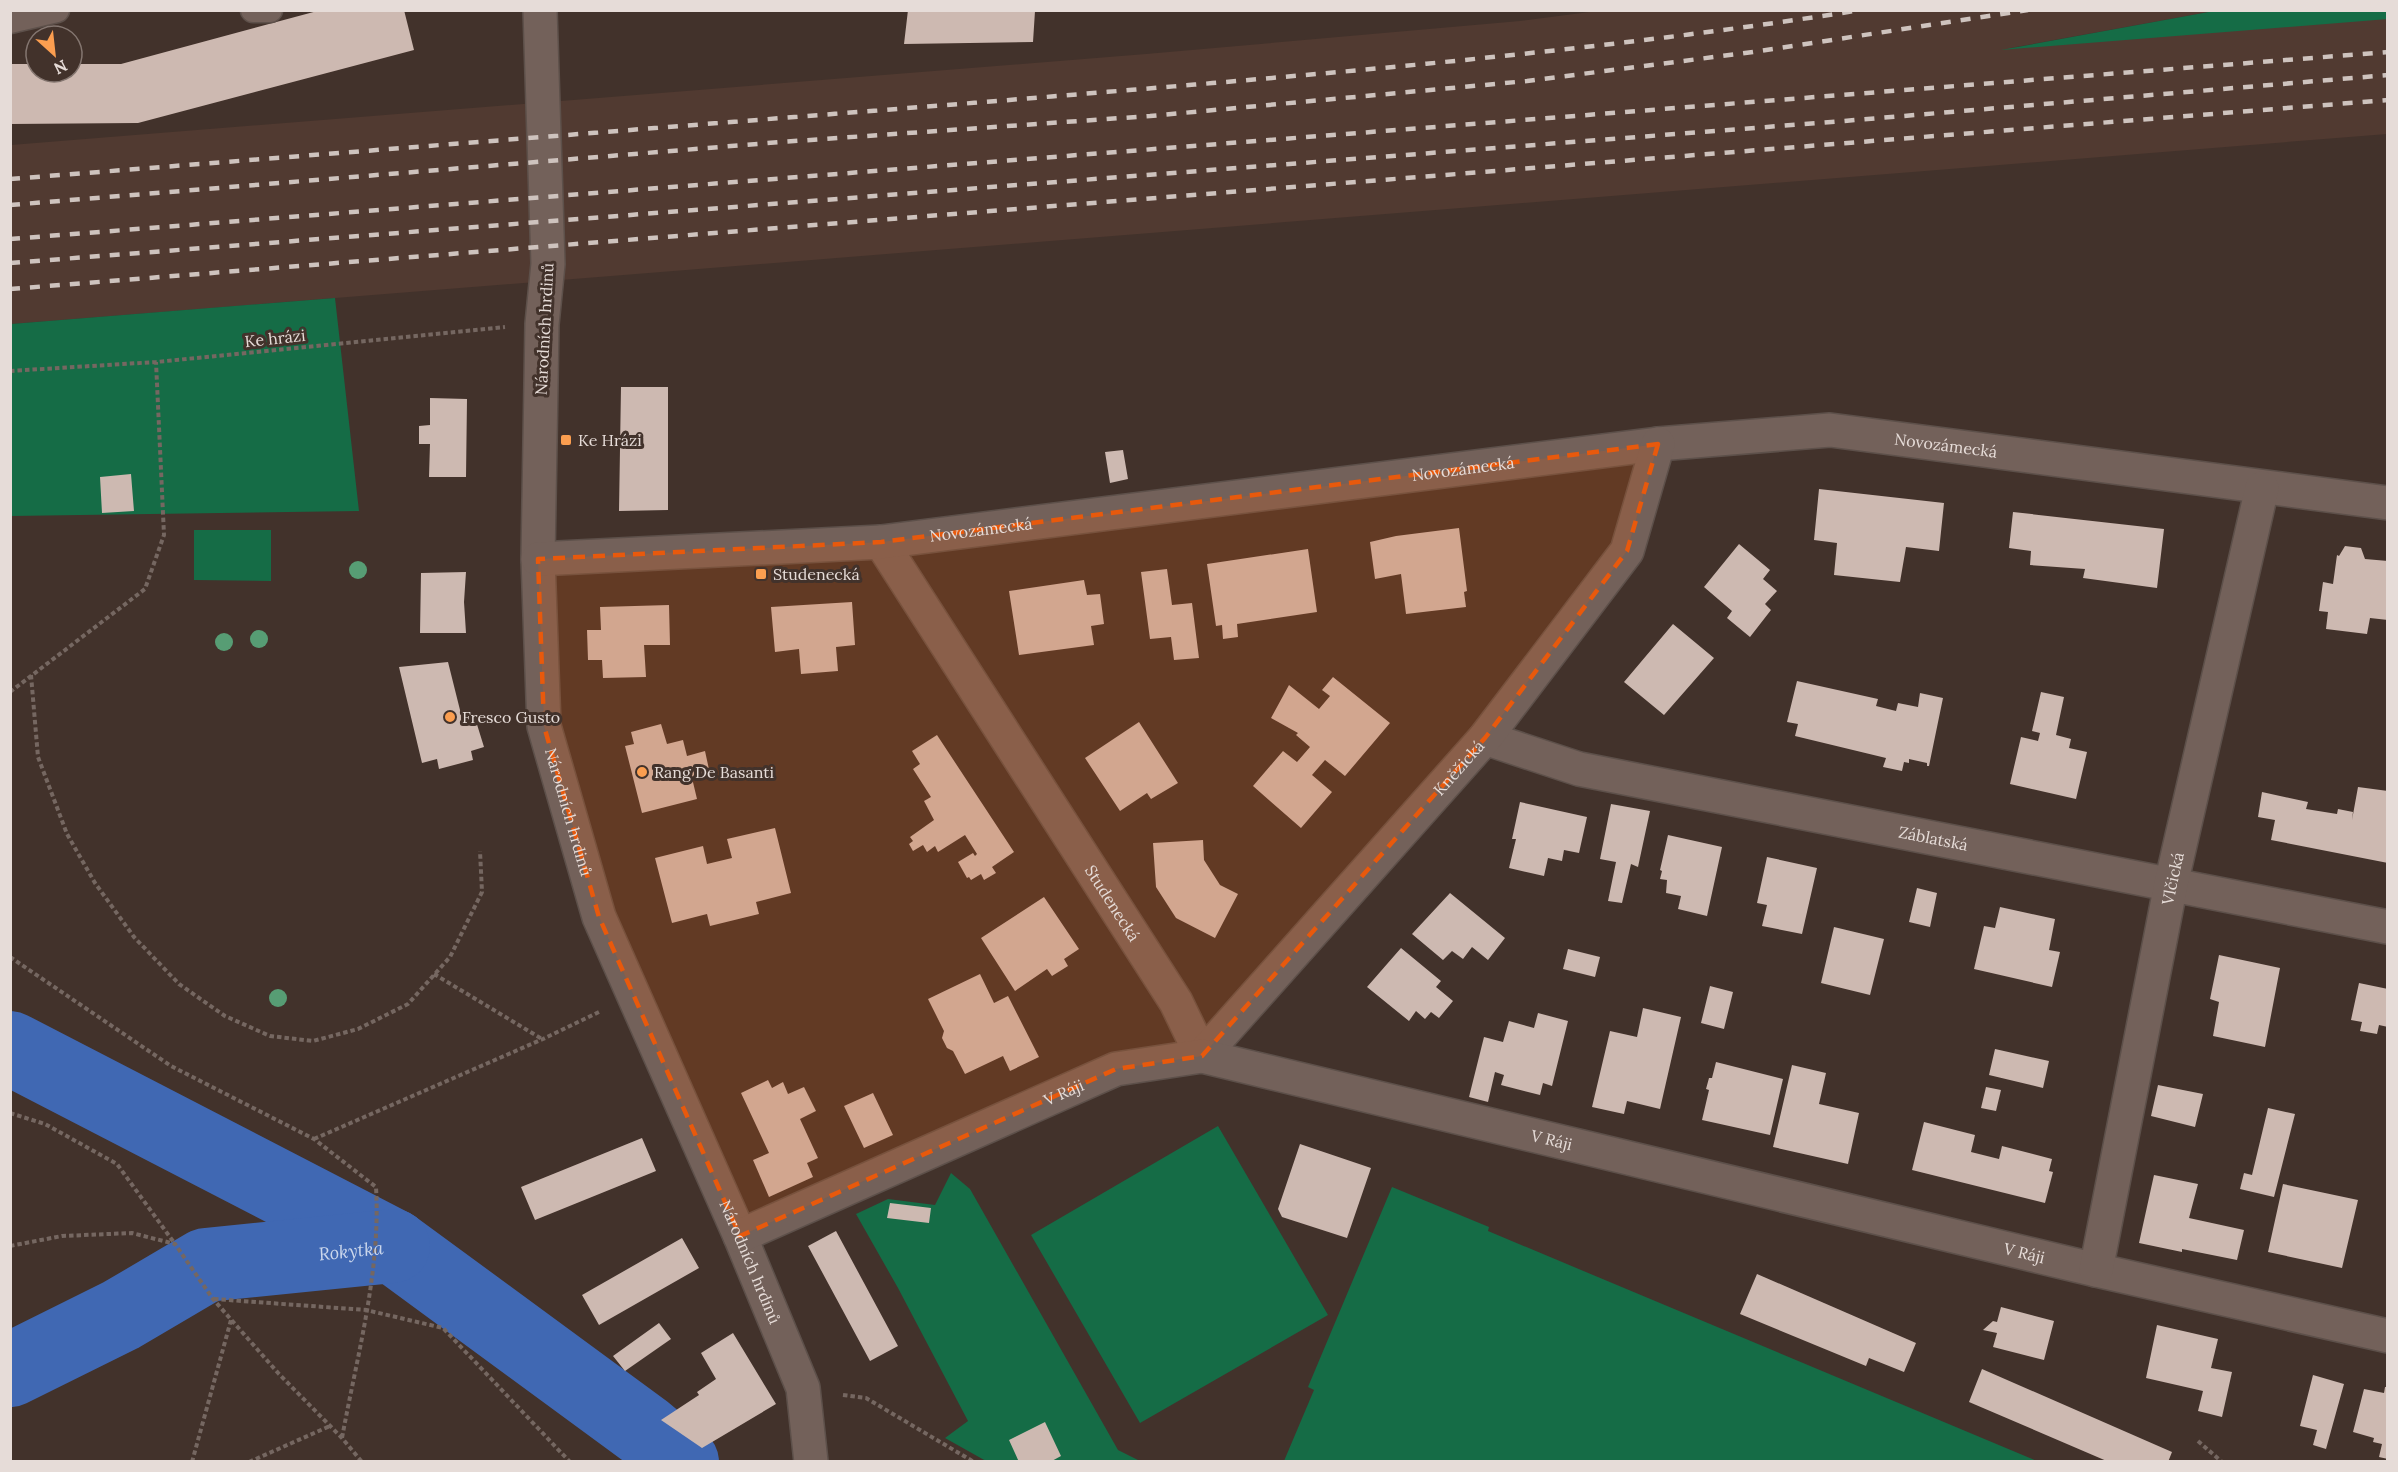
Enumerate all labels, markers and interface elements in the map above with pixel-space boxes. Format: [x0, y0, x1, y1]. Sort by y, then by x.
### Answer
north arrow [24, 24, 84, 84]
text: N [51, 56, 71, 79]
street label: Národních hrdinů [531, 262, 557, 396]
street label: Ke hrázi [244, 325, 306, 351]
street label: Novozámecká [1893, 429, 1998, 462]
place label: Ke Hrázi [578, 430, 642, 450]
marker: Ke Hrázi [559, 433, 573, 447]
street label: Novozámecká [1410, 452, 1516, 485]
street label: Novozámecká [928, 513, 1033, 546]
place label: Studenecká [773, 564, 860, 584]
marker: Studenecká [754, 567, 768, 581]
place label: Fresco Gusto [462, 707, 560, 727]
marker: Fresco Gusto [443, 710, 457, 724]
street label: Kněžická [1429, 736, 1488, 799]
street label: Národních hrdinů [541, 746, 597, 879]
place label: Rang De Basanti [654, 762, 774, 782]
marker: Rang De Basanti [635, 765, 649, 779]
street label: Záblatská [1897, 822, 1970, 855]
street label: Vlčická [2157, 850, 2188, 908]
street label: Studenecká [1081, 861, 1144, 945]
street label: V Ráji [1040, 1075, 1087, 1110]
street label: V Ráji [1528, 1125, 1574, 1154]
street label: Národních hrdinů [715, 1197, 785, 1327]
water label: Rokytka [317, 1236, 384, 1265]
street label: V Ráji [2001, 1238, 2047, 1267]

